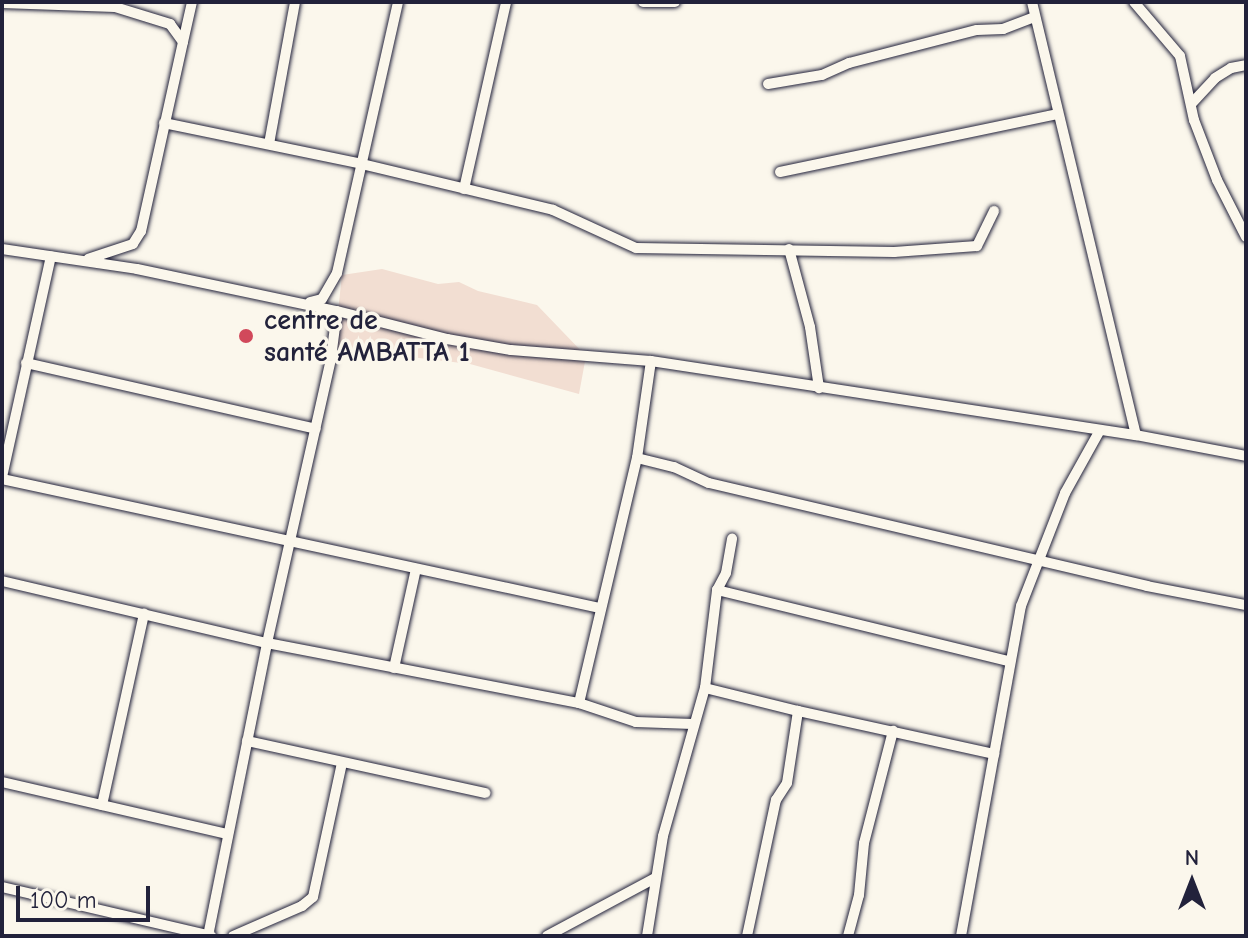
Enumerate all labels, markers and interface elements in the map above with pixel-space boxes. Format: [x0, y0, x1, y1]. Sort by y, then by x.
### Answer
place label: centre de santé AMBATTA 1 [264, 303, 470, 369]
marker: centre de santé AMBATTA 1 [235, 325, 257, 347]
north arrow [1152, 842, 1232, 922]
text: N [1185, 845, 1199, 871]
scale bar [20, 870, 154, 920]
text: 100 m [30, 886, 97, 914]

